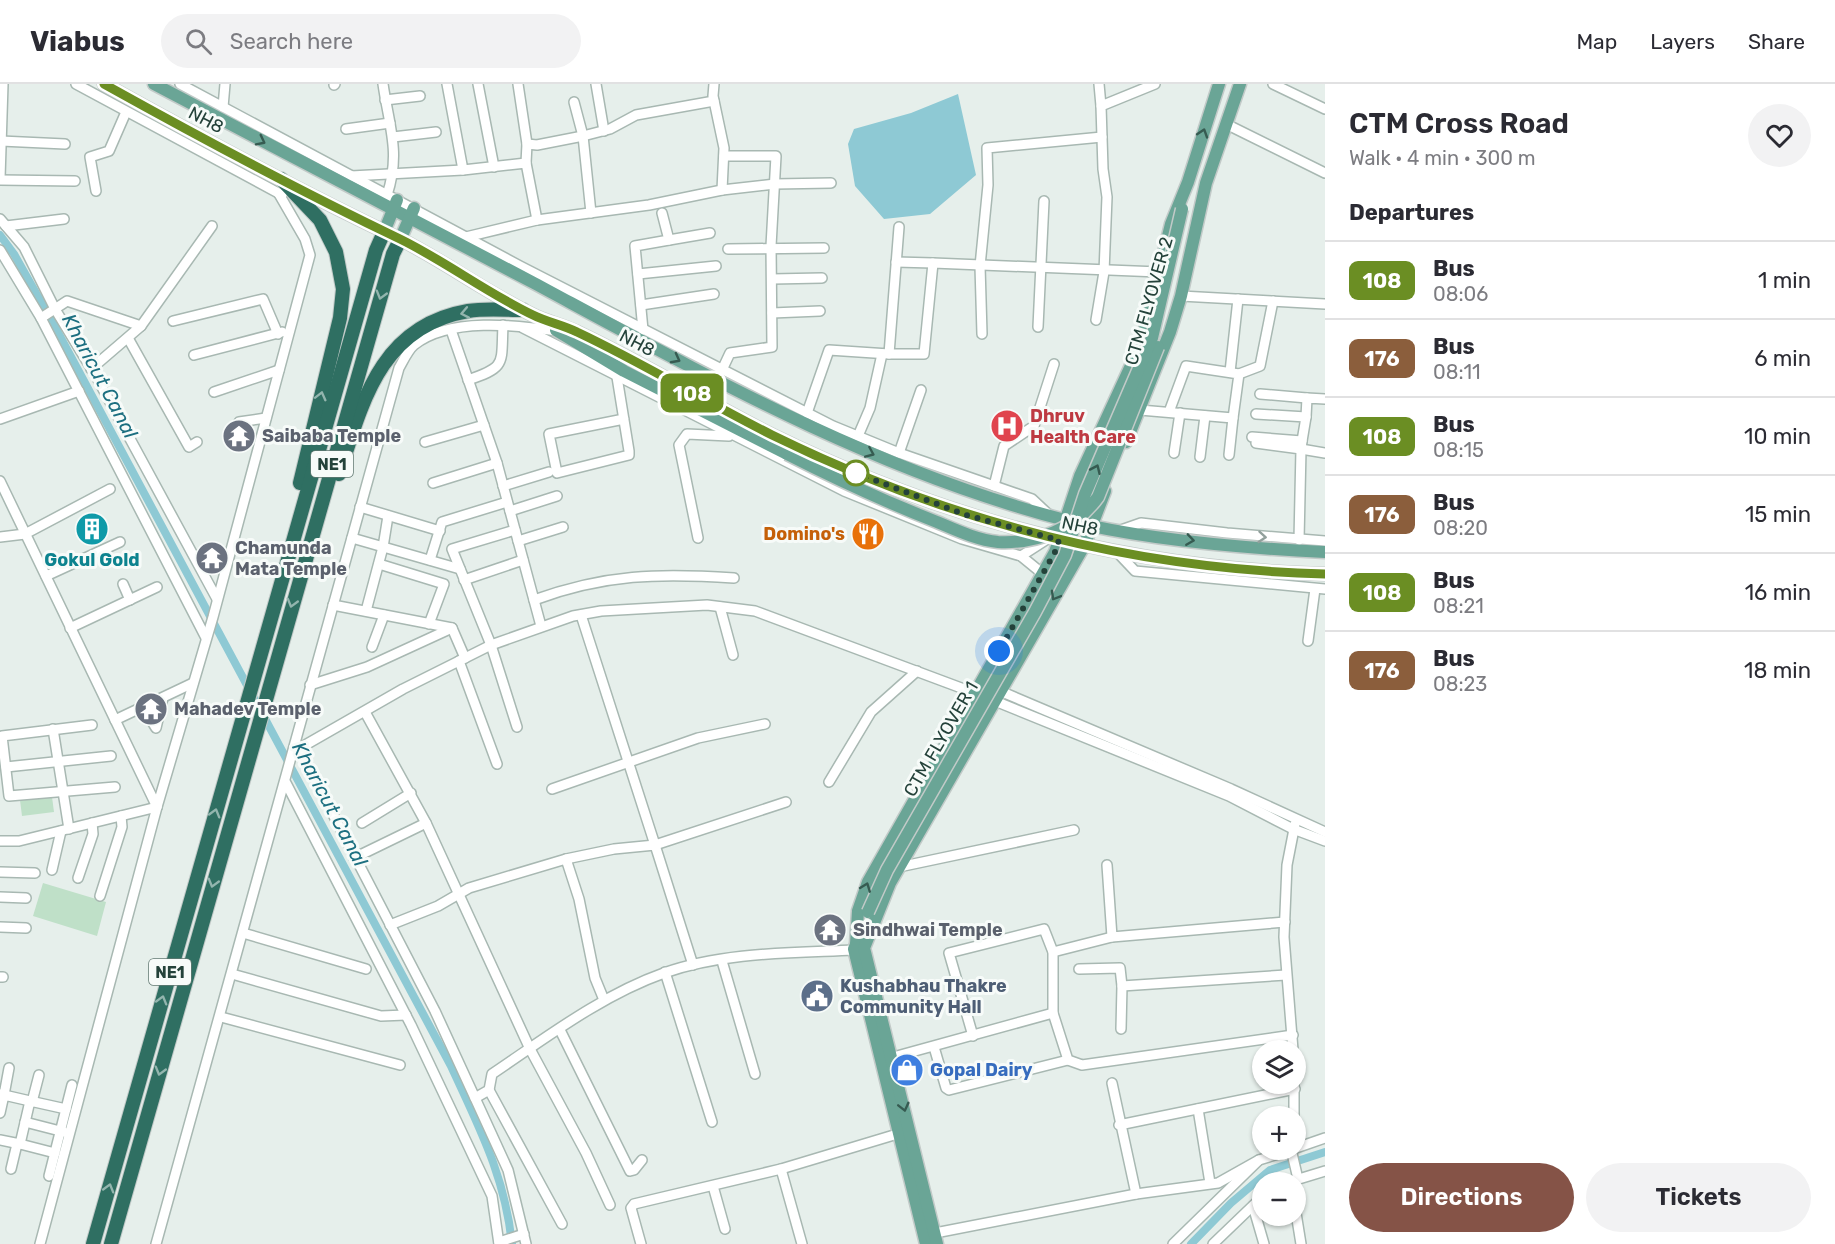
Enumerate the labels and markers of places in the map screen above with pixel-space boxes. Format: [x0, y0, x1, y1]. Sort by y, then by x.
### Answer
place label: Dhruv Health Care [1030, 405, 1136, 448]
hospital icon: Dhruv Health Care [989, 408, 1025, 444]
temple icon: Saibaba Temple [221, 418, 257, 454]
place label: Saibaba Temple [262, 425, 402, 447]
unlabelled marker [843, 460, 869, 486]
building icon: Gokul Gold [74, 511, 110, 547]
restaurant icon: Domino's [850, 516, 886, 552]
place label: Domino's [763, 523, 845, 545]
place label: Chamunda Mata Temple [235, 537, 347, 580]
temple icon: Chamunda Mata Temple [194, 540, 230, 576]
place label: Gokul Gold [44, 549, 140, 571]
temple icon: Mahadev Temple [133, 691, 169, 727]
place label: Mahadev Temple [174, 698, 322, 720]
temple icon: Sindhwai Temple [812, 912, 848, 948]
place label: Sindhwai Temple [853, 919, 1003, 941]
place label: Kushabhau Thakre Community Hall [840, 975, 1007, 1018]
public building icon: Kushabhau Thakre Community Hall [799, 978, 835, 1014]
shop icon: Gopal Dairy [889, 1052, 925, 1088]
place label: Gopal Dairy [930, 1059, 1033, 1081]

